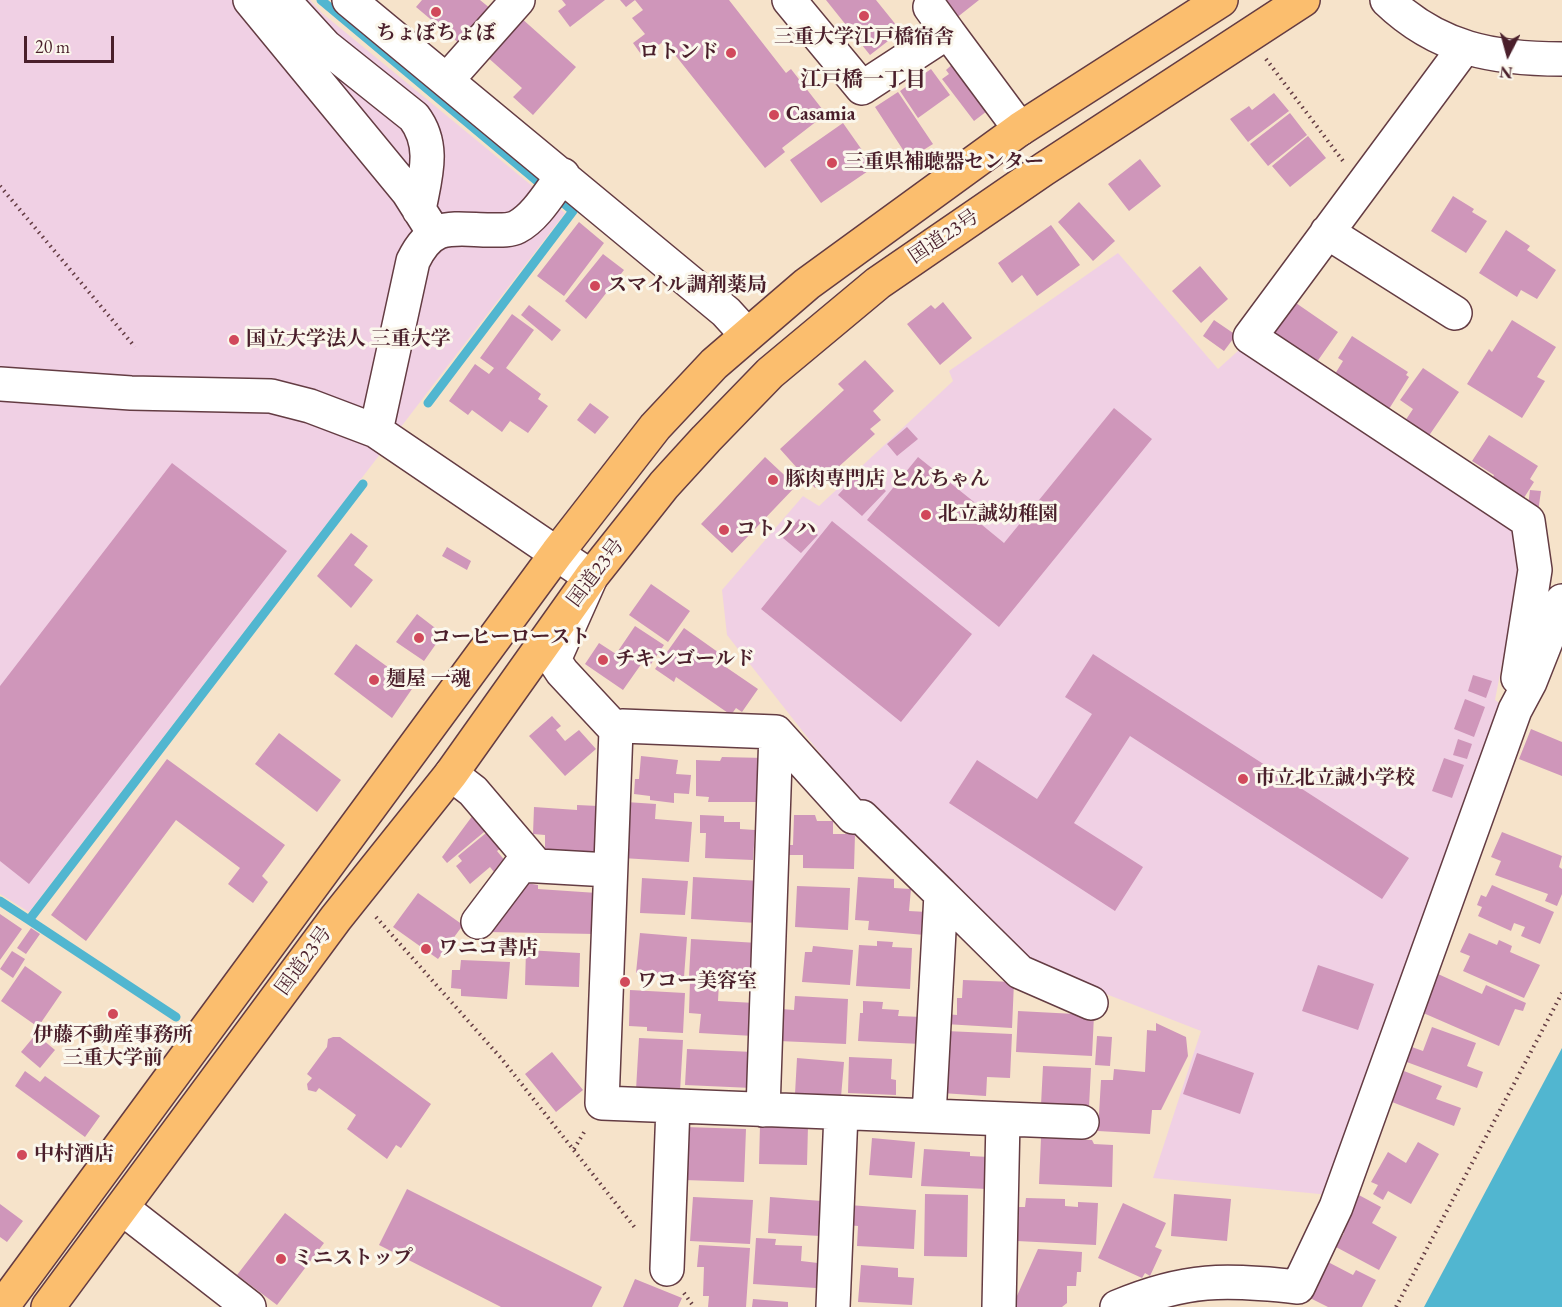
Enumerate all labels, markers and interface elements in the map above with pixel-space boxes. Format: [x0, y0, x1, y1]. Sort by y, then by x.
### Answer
marker: ちょぼちょぼ [429, 5, 443, 19]
marker: 三重大学江戸橋宿舎 [857, 9, 871, 23]
place label: ちょぼちょぼ [376, 22, 496, 46]
scale bar [27, 24, 117, 62]
north arrow [1478, 24, 1538, 84]
place label: 三重大学江戸橋宿舎 [774, 26, 954, 50]
text: 20 m [35, 35, 70, 58]
place label: ロトンド [639, 41, 719, 65]
marker: ロトンド [724, 46, 738, 60]
text: N [1499, 61, 1514, 84]
district label: 江戸橋一丁目 [800, 67, 926, 93]
place label: Casamia [786, 103, 855, 127]
marker: Casamia [767, 108, 781, 122]
place label: 三重県補聴器センター [844, 151, 1044, 175]
marker: 三重県補聴器センター [825, 156, 839, 170]
street label: 国道23号 [904, 205, 984, 269]
place label: スマイル調剤薬局 [607, 274, 767, 298]
marker: スマイル調剤薬局 [588, 279, 602, 293]
place label: 国立大学法人 三重大学 [246, 328, 451, 352]
marker: 国立大学法人 三重大学 [227, 333, 241, 347]
place label: 豚肉専門店 とんちゃん [785, 468, 990, 492]
marker: 豚肉専門店 とんちゃん [766, 473, 780, 487]
place label: 北立誠幼稚園 [938, 503, 1058, 527]
marker: 北立誠幼稚園 [919, 508, 933, 522]
place label: コトノハ [736, 518, 816, 542]
marker: コトノハ [717, 523, 731, 537]
street label: 国道23号 [563, 534, 629, 612]
place label: コーヒーロースト [431, 626, 590, 650]
marker: コーヒーロースト [412, 631, 426, 645]
place label: チキンゴールド [615, 648, 755, 672]
marker: チキンゴールド [596, 653, 610, 667]
place label: 麺屋 一魂 [386, 668, 471, 692]
marker: 麺屋 一魂 [367, 673, 381, 687]
place label: 市立北立誠小学校 [1255, 767, 1415, 791]
marker: 市立北立誠小学校 [1236, 772, 1250, 786]
street label: 国道23号 [271, 922, 337, 1000]
place label: ワニコ書店 [438, 937, 538, 961]
marker: ワニコ書店 [419, 942, 433, 956]
place label: ワコー美容室 [637, 970, 757, 994]
marker: ワコー美容室 [618, 975, 632, 989]
marker: 伊藤不動産事務所 三重大学前 [106, 1007, 120, 1021]
place label: 伊藤不動産事務所 三重大学前 [33, 1024, 193, 1071]
place label: 中村酒店 [34, 1143, 114, 1167]
marker: 中村酒店 [15, 1148, 29, 1162]
place label: ミニストップ [293, 1247, 413, 1271]
marker: ミニストップ [274, 1252, 288, 1266]

